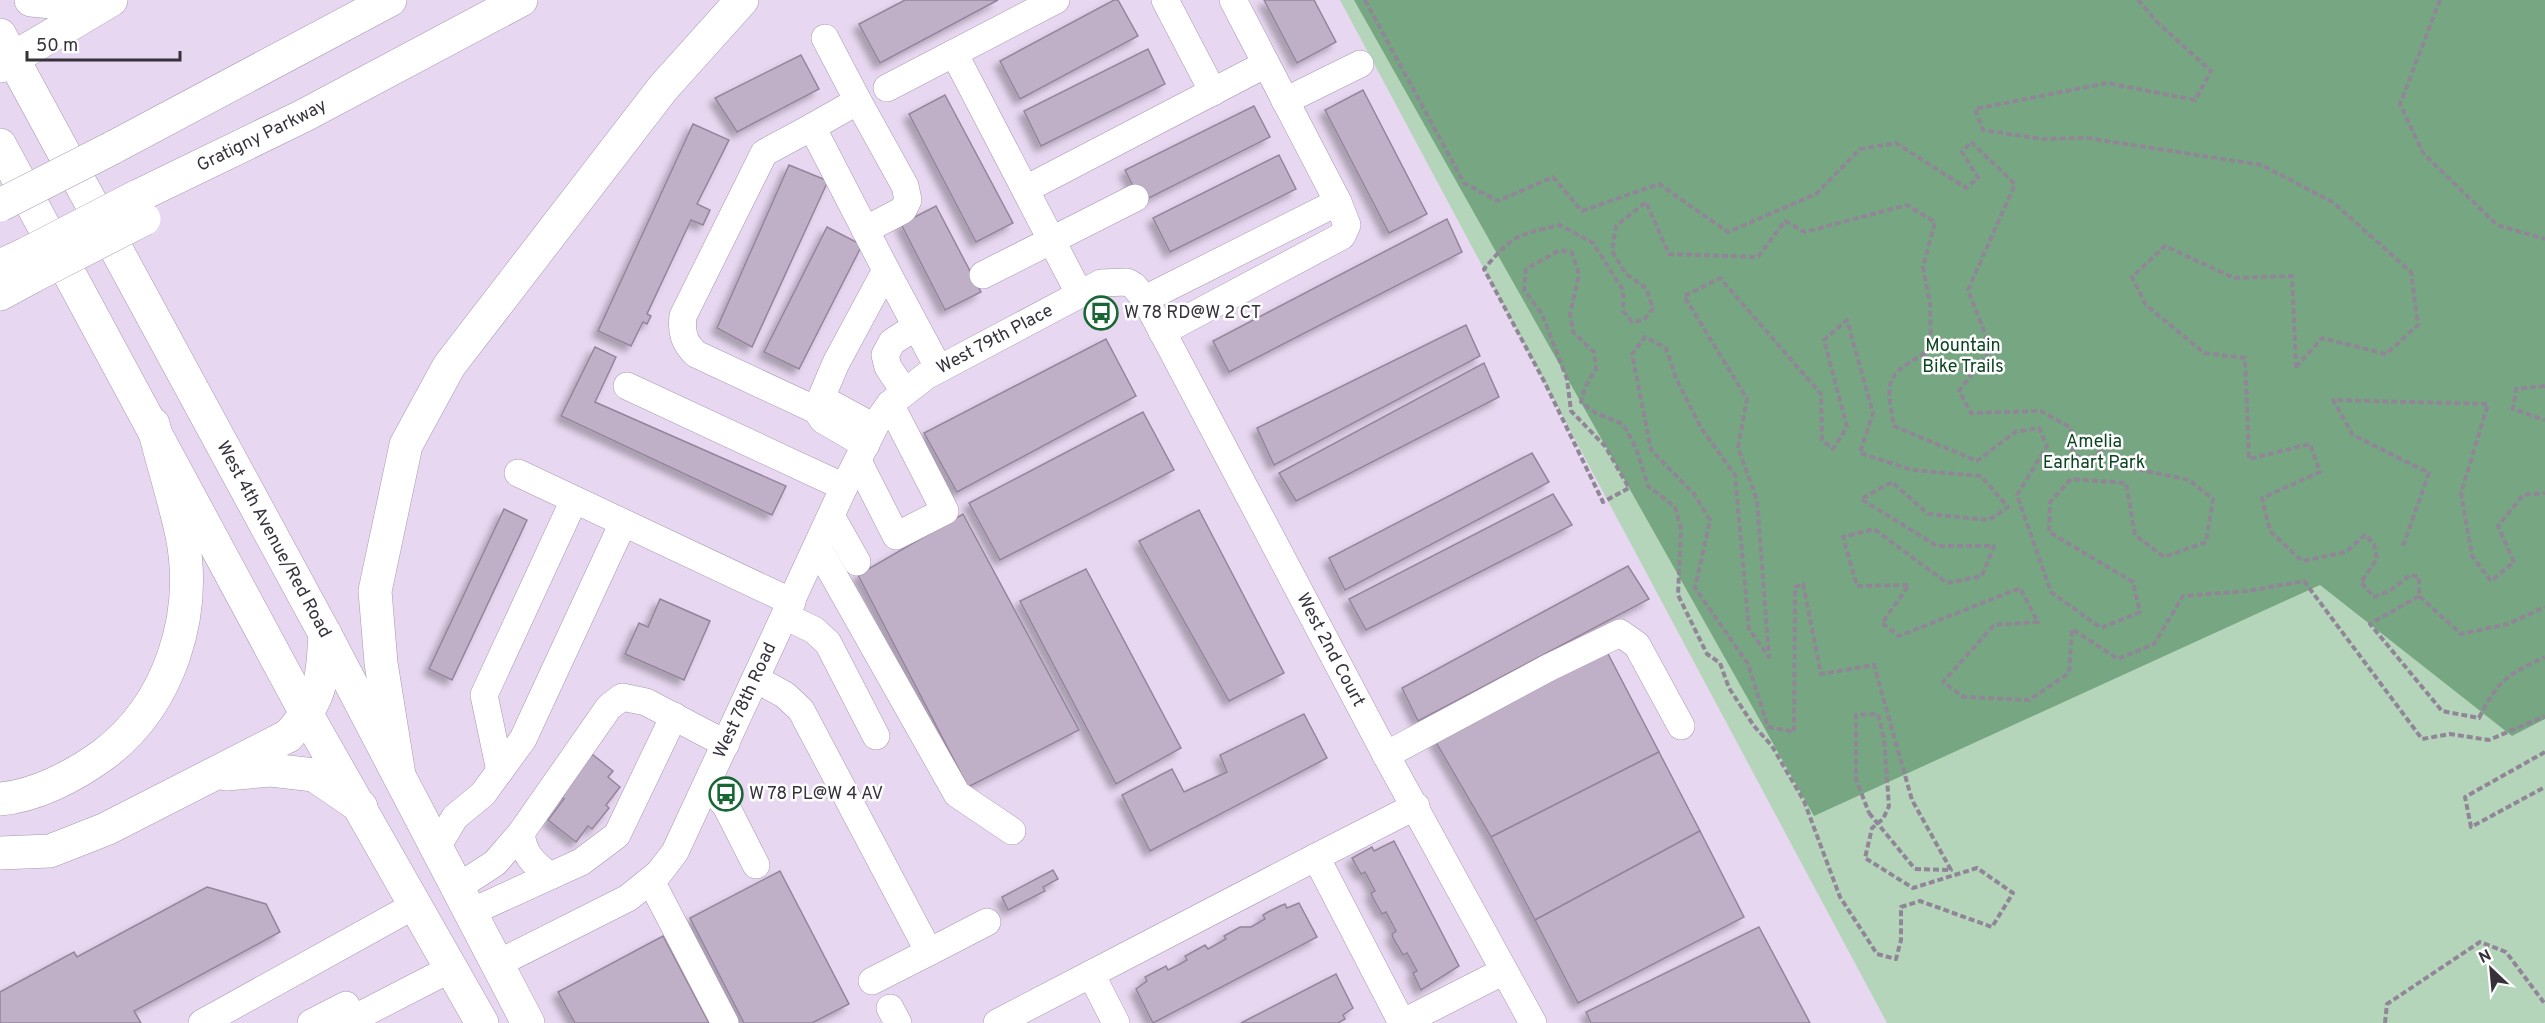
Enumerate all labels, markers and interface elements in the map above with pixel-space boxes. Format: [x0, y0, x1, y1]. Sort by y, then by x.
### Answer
scale bar [27, 24, 180, 62]
text: 50 m [36, 35, 78, 58]
street label: Gratigny Parkway [193, 94, 331, 177]
bus stop icon: W 78 RD@W 2 CT [1083, 295, 1119, 331]
street label: West 79th Place [933, 299, 1057, 380]
place label: W 78 RD@W 2 CT [1124, 302, 1261, 325]
park label: Mountain Bike Trails [1922, 335, 2004, 379]
park label: Amelia Earhart Park [2043, 431, 2145, 475]
street label: West 4th Avenue/Red Road [211, 437, 336, 642]
street label: West 2nd Court [1291, 589, 1370, 711]
street label: West 78th Road [709, 639, 782, 762]
bus stop icon: W 78 PL@W 4 AV [708, 776, 744, 812]
place label: W 78 PL@W 4 AV [749, 783, 883, 806]
north arrow [2461, 939, 2521, 999]
text: N [2476, 946, 2495, 969]

